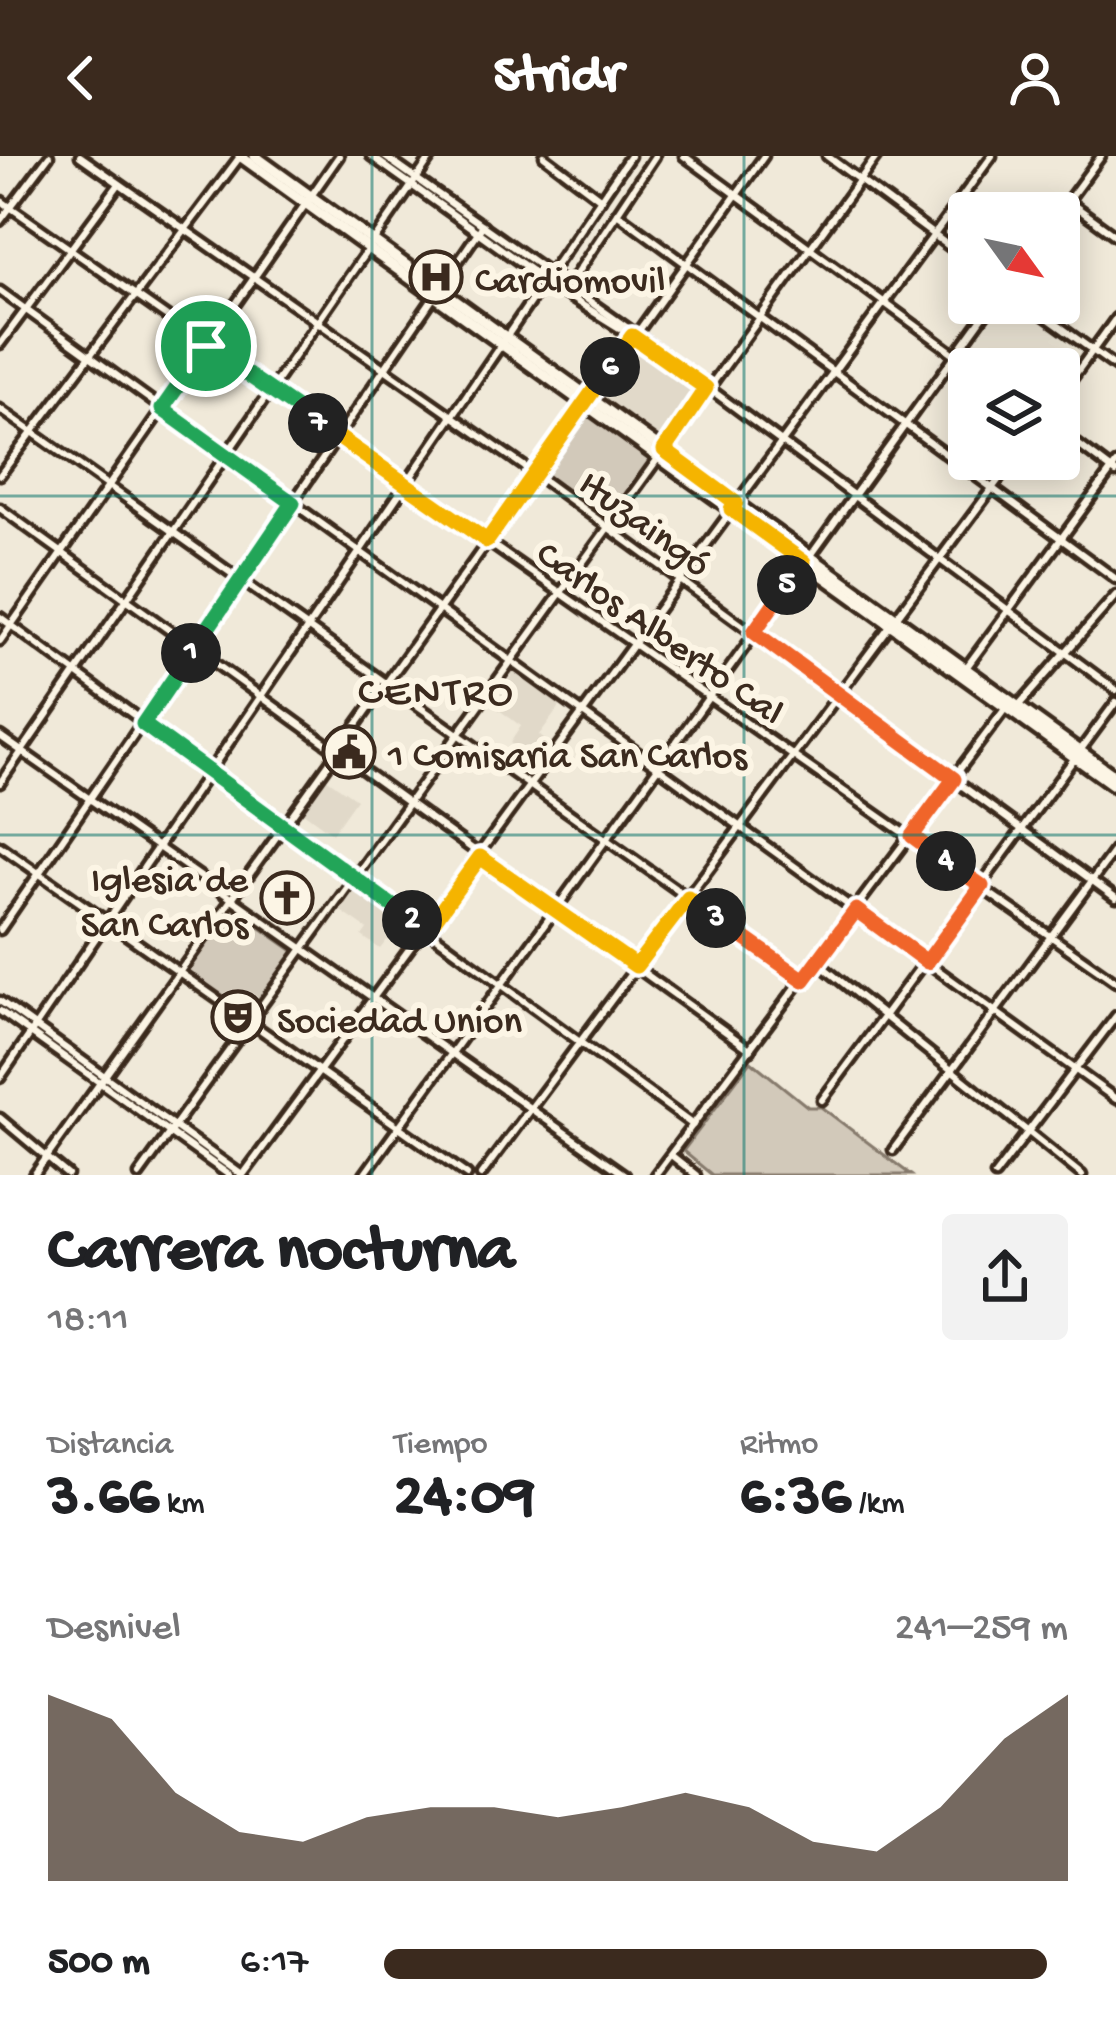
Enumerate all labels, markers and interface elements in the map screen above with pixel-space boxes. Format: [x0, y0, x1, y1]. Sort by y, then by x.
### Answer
icon: back [48, 45, 114, 111]
icon: person [1002, 45, 1068, 111]
text: Stridr [494, 46, 622, 110]
north arrow [948, 192, 1080, 324]
map controls [948, 192, 1080, 480]
hospital icon: Cardiomovil [408, 249, 464, 305]
place label: Cardiomovil [475, 261, 665, 307]
pin [155, 295, 257, 397]
icon: arrive [173, 313, 239, 379]
pin: 6 [580, 337, 640, 397]
text: 6 [602, 348, 618, 386]
button: layers [948, 348, 1080, 480]
pin: 7 [288, 393, 348, 453]
text: 7 [309, 404, 327, 442]
street label: Ituzaingó [568, 463, 718, 590]
street label: Carlos Alberto Cal [525, 533, 791, 738]
pin: 5 [757, 555, 817, 615]
text: 5 [778, 566, 796, 604]
pin: 1 [161, 623, 221, 683]
text: 1 [184, 634, 198, 672]
district label: CENTRO [358, 671, 516, 720]
public building icon: 1 Comisaria San Carlos [321, 724, 377, 780]
place label: 1 Comisaria San Carlos [387, 736, 749, 782]
pin: 4 [916, 831, 976, 891]
text: 4 [938, 842, 954, 880]
place label: Iglesia de San Carlos [81, 860, 250, 951]
church icon: Iglesia de San Carlos [259, 870, 315, 926]
pin: 3 [686, 888, 746, 948]
pin: 2 [382, 890, 442, 950]
text: 3 [707, 899, 725, 937]
text: 2 [404, 901, 420, 939]
theatre icon: Sociedad Union [210, 989, 266, 1045]
place label: Sociedad Union [277, 1001, 522, 1047]
button: share [942, 1214, 1068, 1340]
text: Carrera nocturna [48, 1215, 514, 1293]
text: 18:11 [48, 1299, 129, 1345]
text: Distancia [48, 1427, 173, 1465]
text: Tiempo [394, 1427, 488, 1465]
text: Ritmo [740, 1427, 818, 1465]
text: 3.66 [48, 1465, 159, 1535]
text: 24:09 [394, 1465, 535, 1535]
text: 6:36 [740, 1465, 851, 1535]
text: km [159, 1486, 205, 1524]
text: /km [851, 1486, 905, 1524]
text: Desnivel [48, 1607, 181, 1653]
text: 241–259 m [895, 1607, 1068, 1653]
text: 500 m [48, 1941, 150, 1987]
text: 6:17 [240, 1941, 308, 1987]

